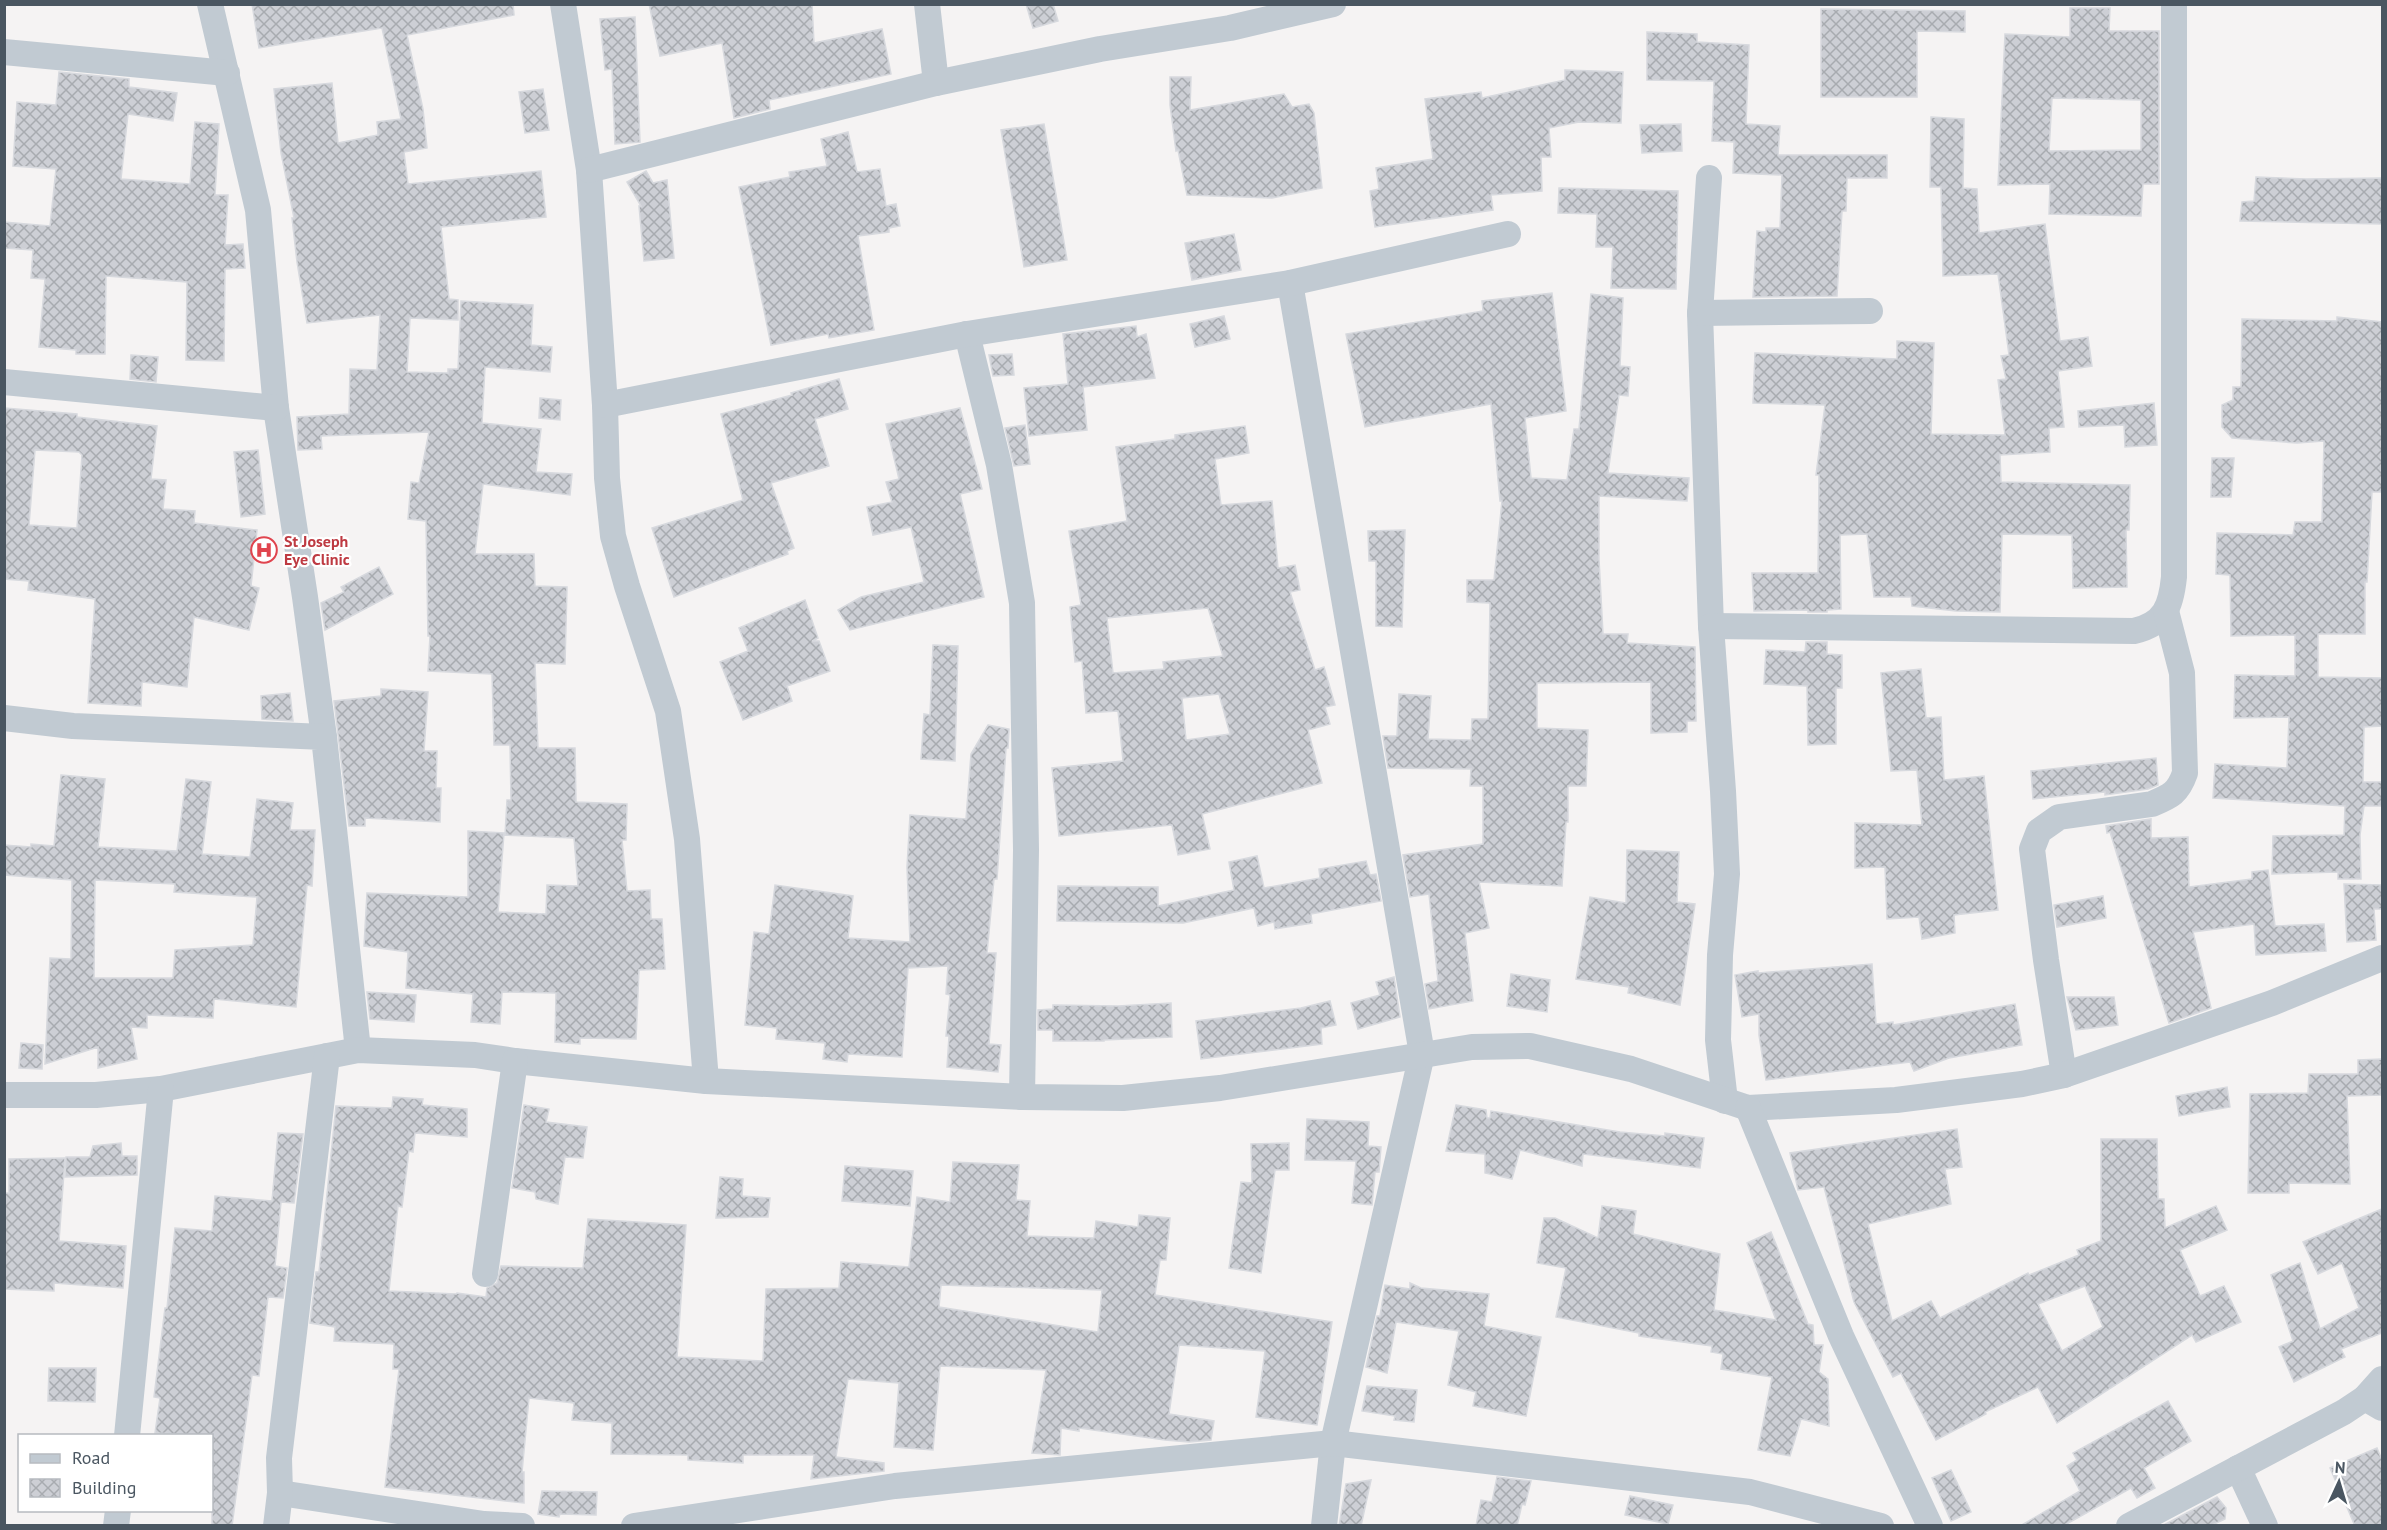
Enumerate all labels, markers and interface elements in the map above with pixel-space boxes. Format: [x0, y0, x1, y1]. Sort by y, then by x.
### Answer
place label: St Joseph Eye Clinic [284, 531, 350, 569]
hospital icon: St Joseph Eye Clinic [249, 535, 279, 565]
legend [18, 1434, 213, 1512]
text: Road [72, 1446, 110, 1469]
north arrow [2309, 1452, 2369, 1512]
text: N [2334, 1457, 2346, 1477]
text: Building [72, 1476, 136, 1499]

